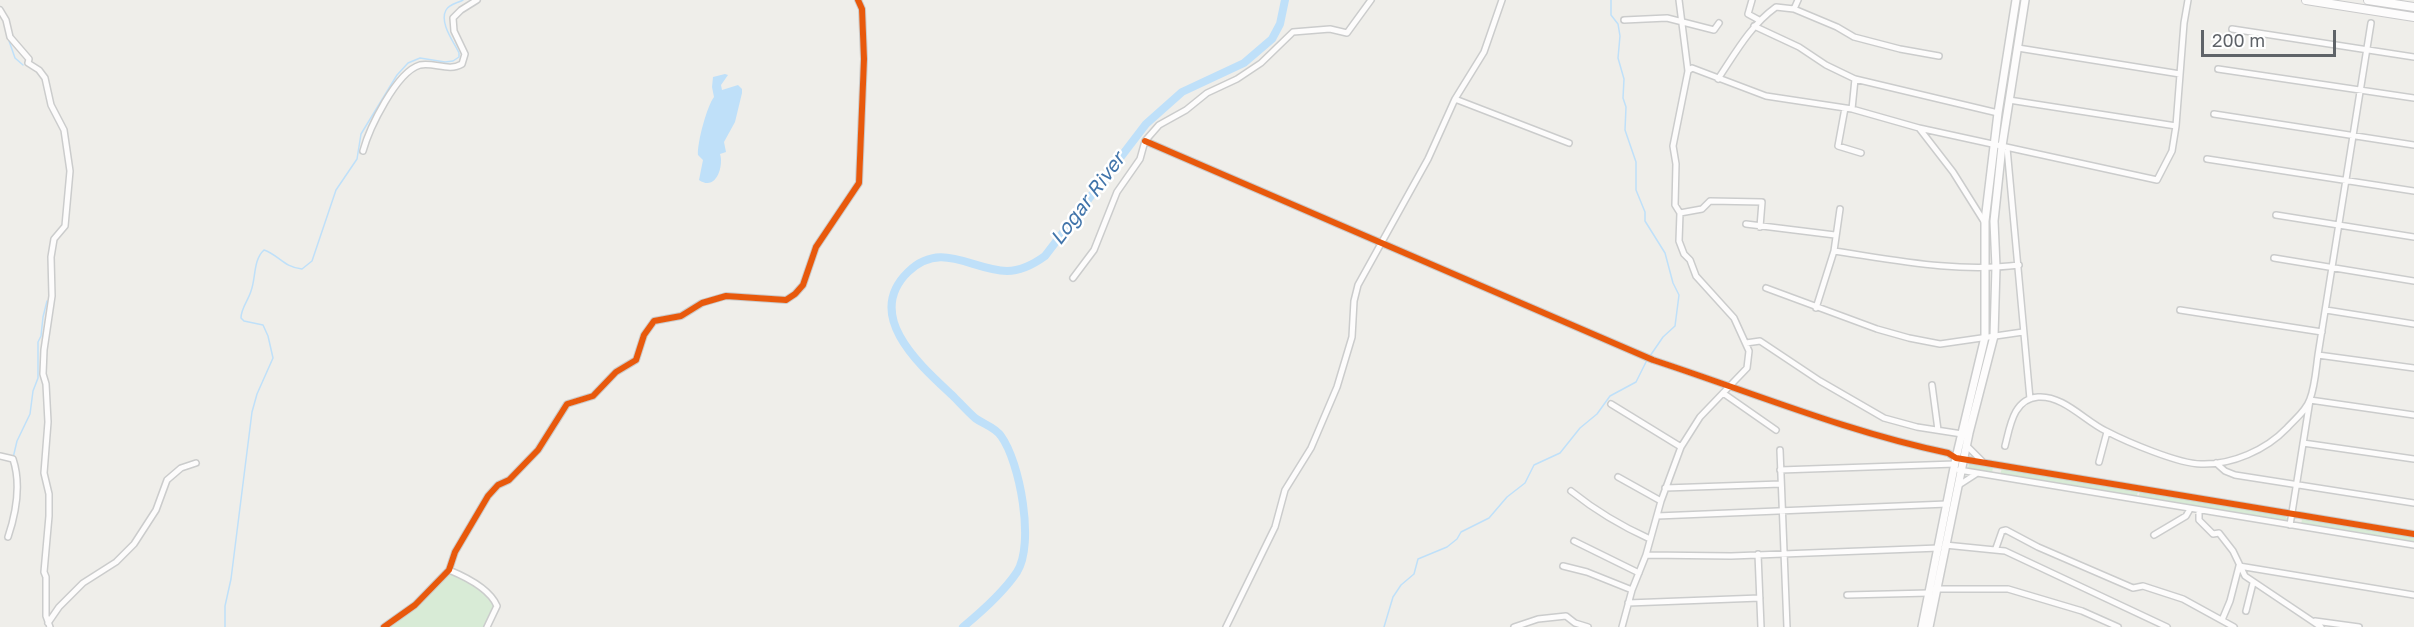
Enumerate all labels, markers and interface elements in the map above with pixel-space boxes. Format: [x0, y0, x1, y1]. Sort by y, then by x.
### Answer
scale bar [2204, 18, 2339, 56]
text: 200 m [2212, 29, 2265, 51]
water label: Logar River [1046, 148, 1130, 250]

